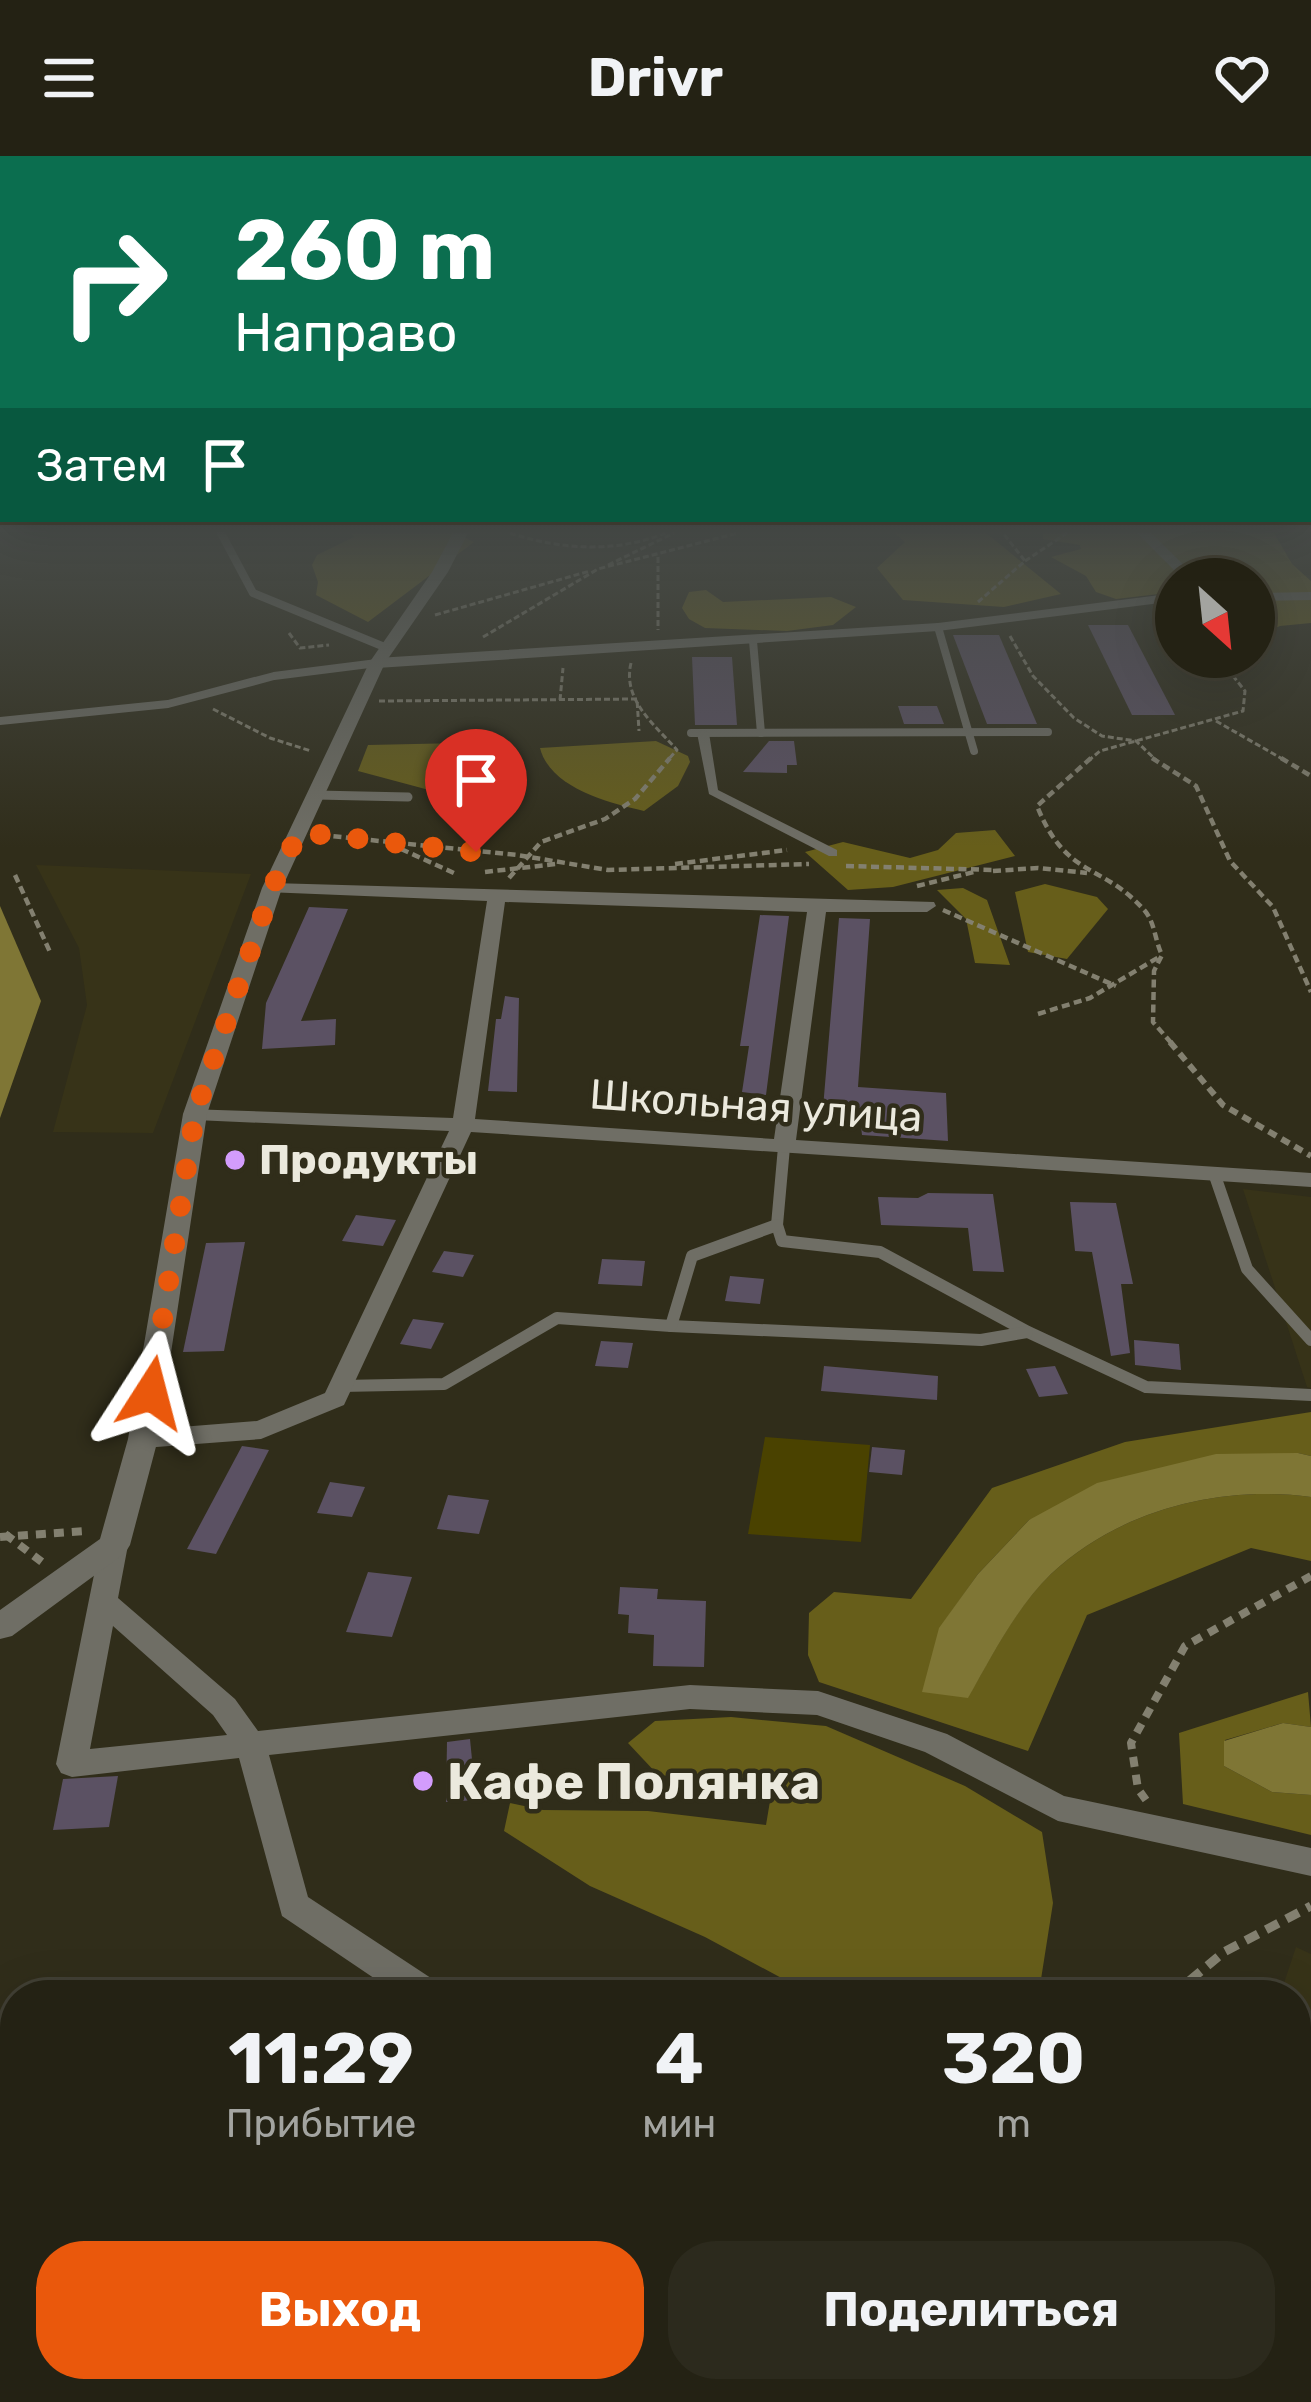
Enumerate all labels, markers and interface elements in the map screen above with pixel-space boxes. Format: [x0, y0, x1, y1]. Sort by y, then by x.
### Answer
icon: menu [36, 45, 102, 111]
icon: heart [1209, 45, 1275, 111]
text: Drivr [588, 46, 723, 110]
text: 260 m [234, 200, 495, 300]
icon: right [36, 204, 192, 360]
text: Направо [234, 301, 458, 365]
icon: arrive [192, 432, 258, 498]
text: Затем [36, 439, 168, 492]
north arrow [1155, 558, 1275, 678]
map controls [1155, 558, 1275, 678]
pin [425, 729, 527, 852]
icon: arrive [443, 747, 509, 813]
street label: Школьная улица [588, 1069, 924, 1143]
place label: Продукты [259, 1135, 478, 1185]
marker: Продукты [222, 1147, 248, 1173]
position arrow [88, 1330, 214, 1456]
place label: Кафе Полянка [447, 1751, 820, 1812]
marker: Кафе Полянка [410, 1768, 436, 1794]
text: 11:29 [228, 2016, 414, 2101]
text: 4 [655, 2016, 704, 2101]
text: 320 [942, 2016, 1085, 2101]
text: Прибытие [226, 2101, 416, 2147]
text: мин [642, 2101, 716, 2147]
text: m [996, 2101, 1031, 2147]
button: Выход [36, 2241, 644, 2379]
button: Поделиться [668, 2241, 1275, 2379]

